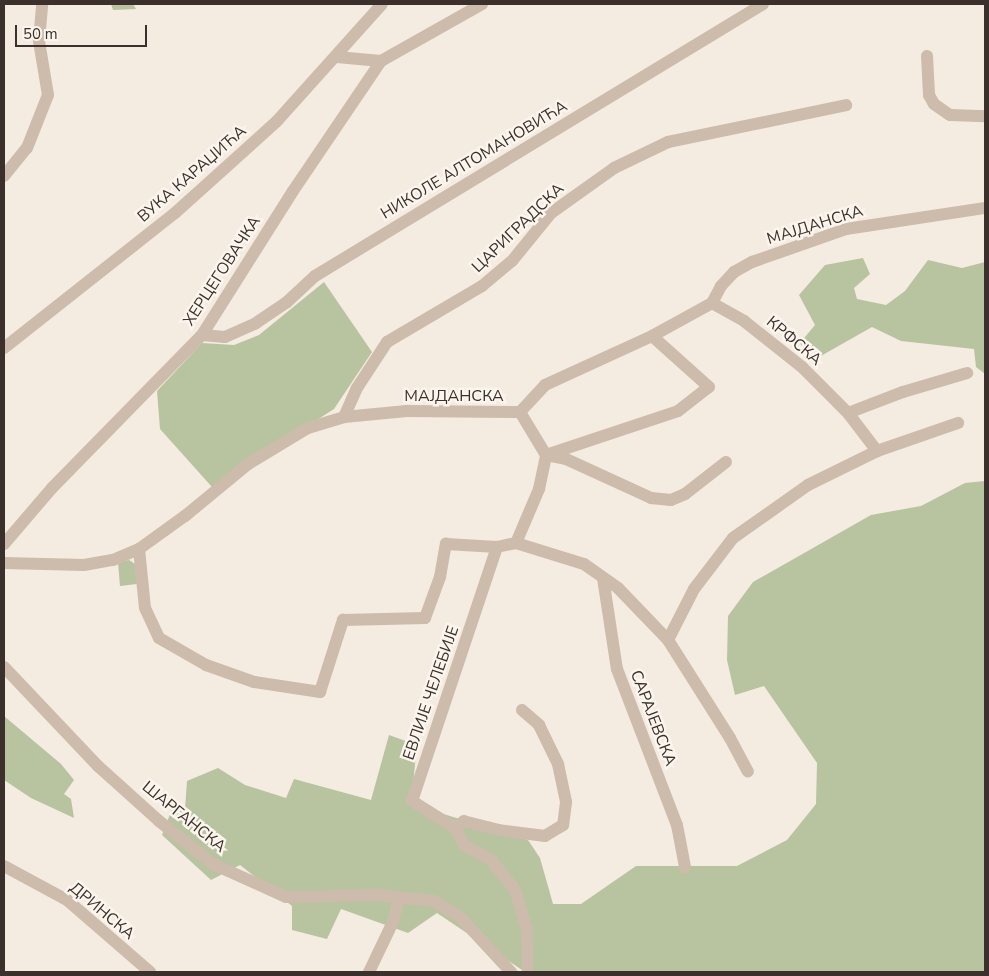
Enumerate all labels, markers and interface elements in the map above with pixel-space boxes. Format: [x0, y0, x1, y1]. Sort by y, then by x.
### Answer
scale bar [18, 15, 150, 47]
text: 50 m [23, 24, 58, 44]
street label: НИКОЛЕ АЛТОМАНОВИЋА [377, 97, 571, 223]
street label: ВУКА КАРАЏИЋА [134, 122, 250, 226]
street label: ЦАРИГРАДСКА [468, 179, 568, 277]
street label: МАЈДАНСКА [765, 201, 865, 249]
street label: ХЕРЦЕГОВАЧКА [179, 213, 265, 329]
street label: КРФСКА [762, 312, 826, 370]
street label: МАЈДАНСКА [404, 386, 504, 406]
street label: ЕВЛИЈЕ ЧЕЛЕБИЈЕ [399, 623, 463, 763]
street label: САРАЈЕВСКА [626, 668, 680, 768]
street label: ШАРГАНСКА [138, 777, 230, 857]
street label: ДРИНСКА [66, 878, 138, 944]

